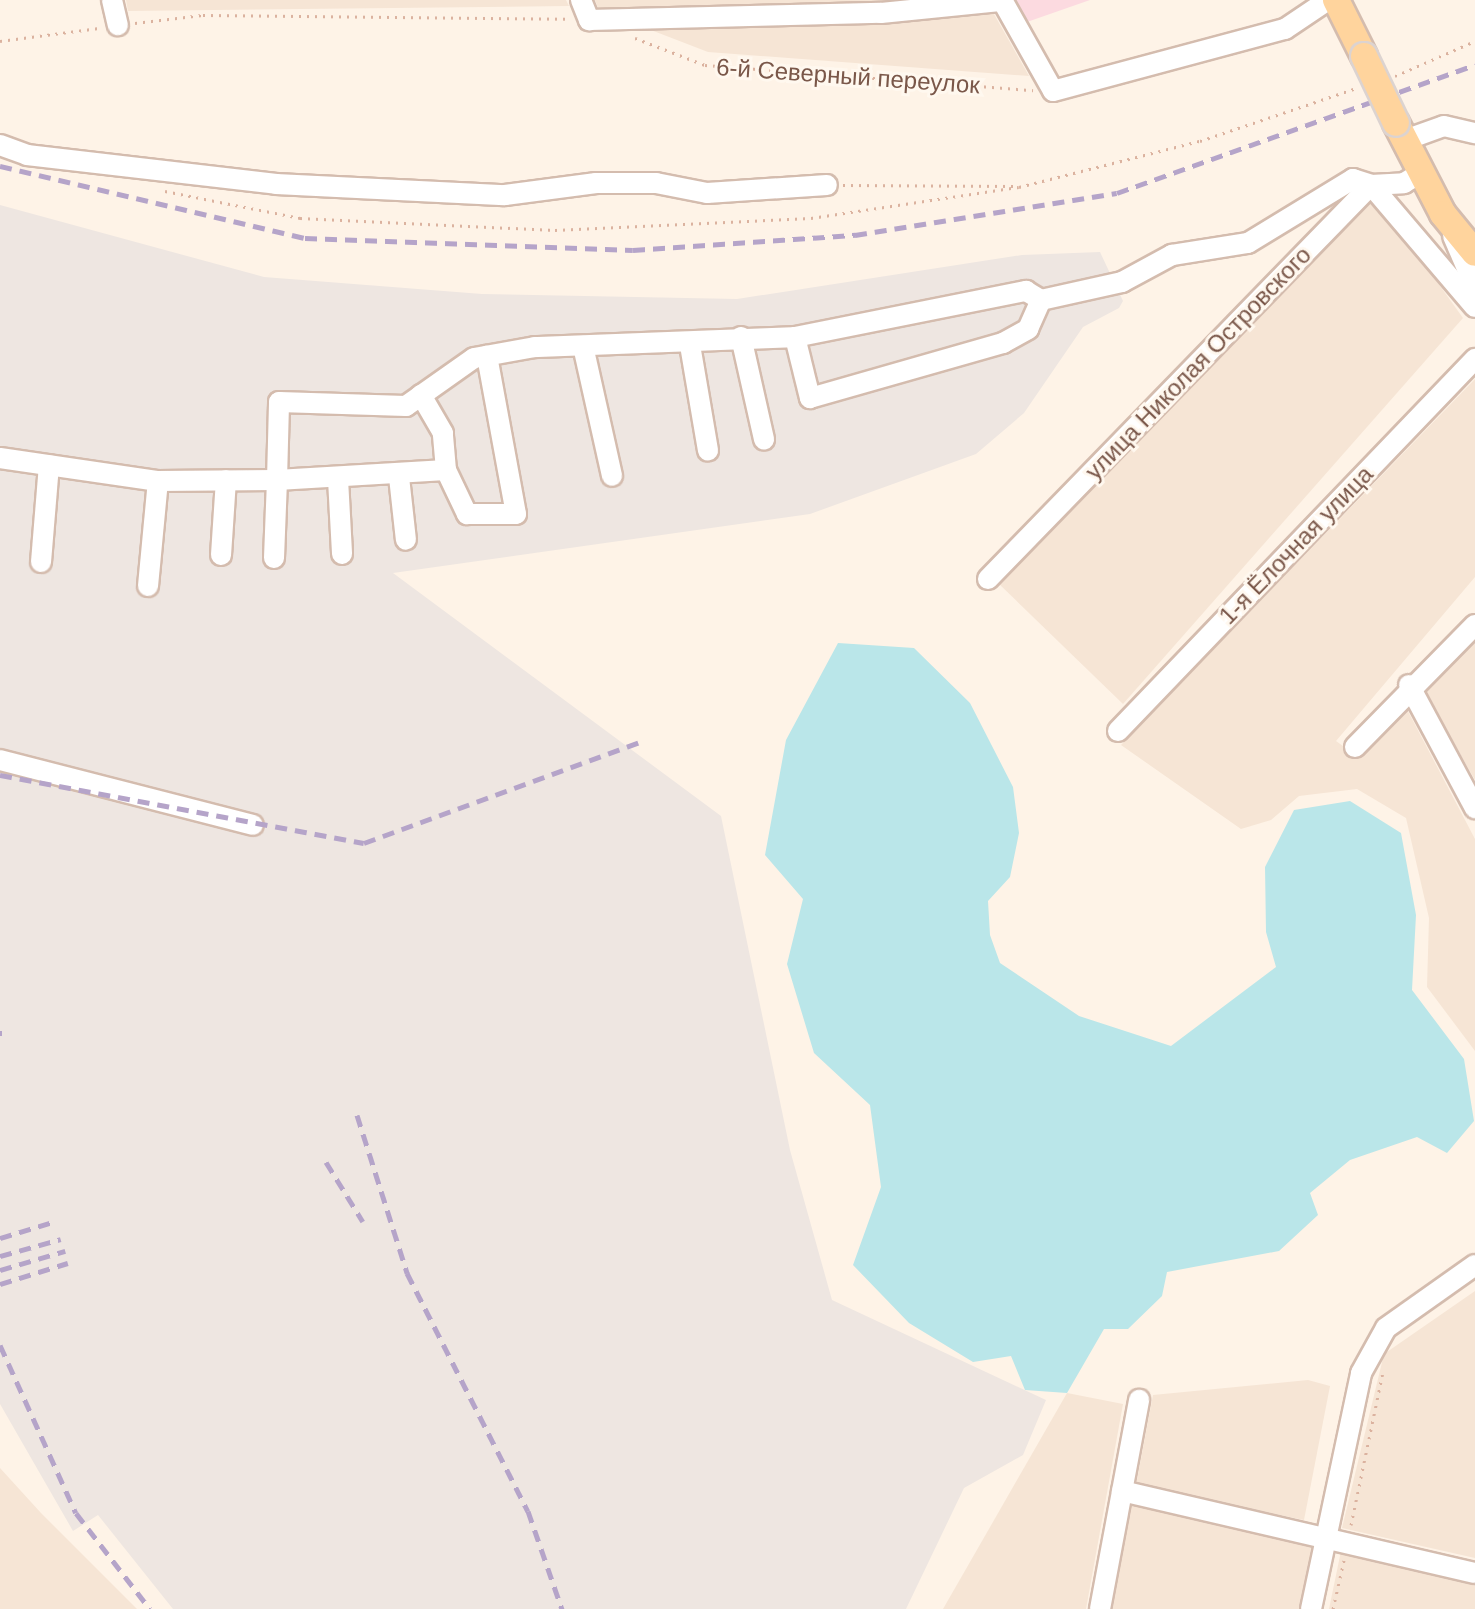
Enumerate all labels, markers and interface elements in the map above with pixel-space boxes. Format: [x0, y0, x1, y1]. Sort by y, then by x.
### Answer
street label: 6-й Северный переулок [715, 52, 981, 100]
street label: улица Николая Островского [1079, 241, 1317, 485]
street label: 1-я Ёлочная улица [1213, 460, 1379, 630]

